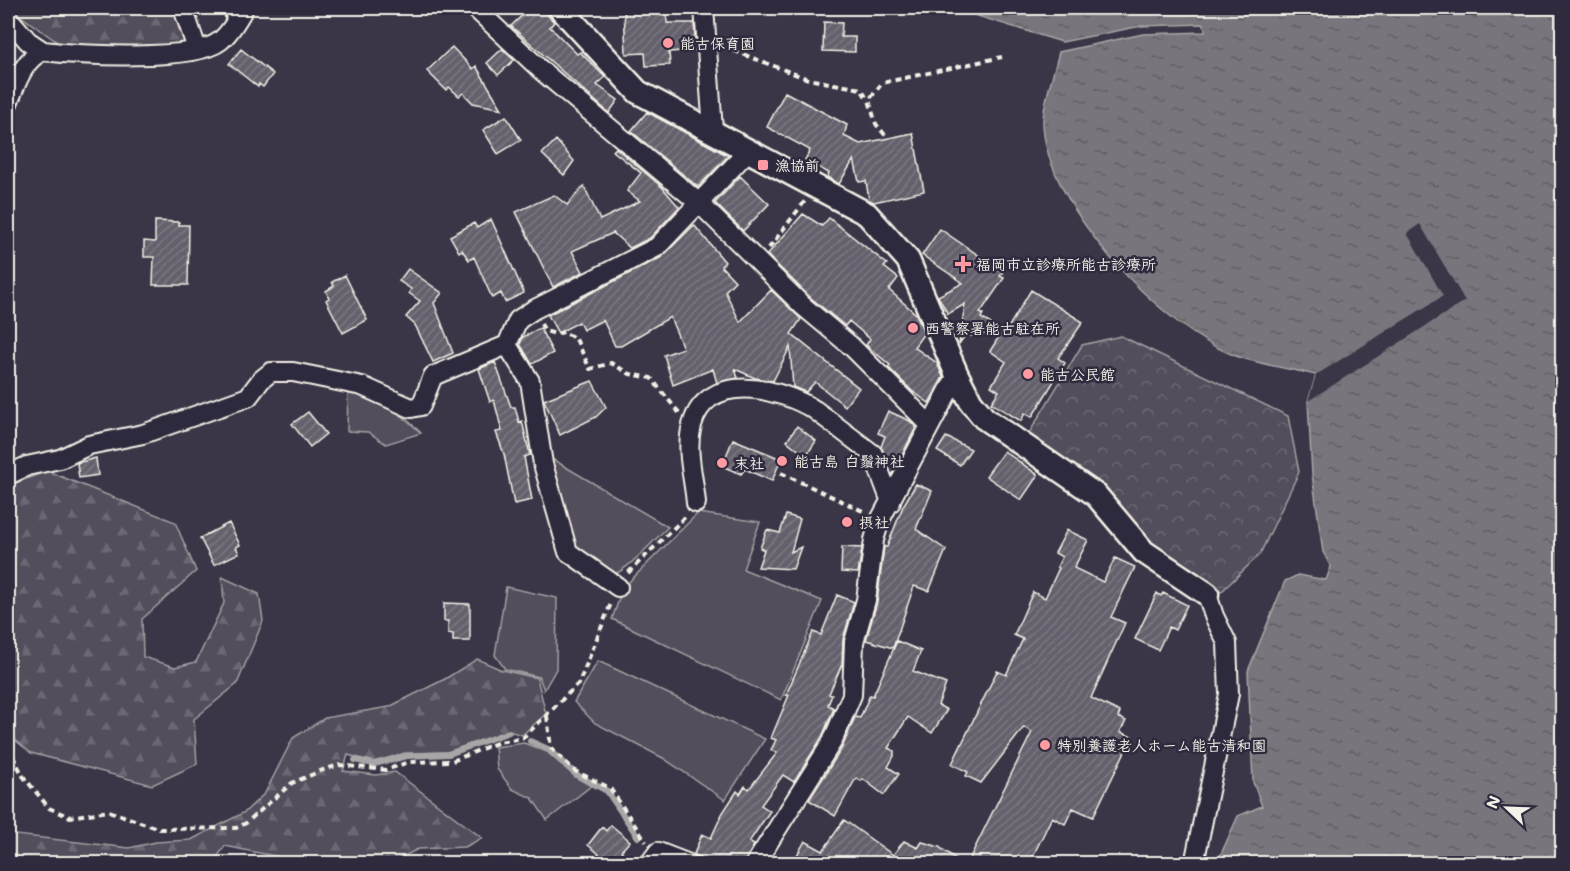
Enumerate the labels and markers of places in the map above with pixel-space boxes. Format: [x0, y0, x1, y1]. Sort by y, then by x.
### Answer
place label: 能古保育園 [680, 33, 755, 53]
marker: 能古保育園 [661, 36, 675, 50]
place label: 漁協前 [775, 155, 820, 175]
marker: 漁協前 [756, 158, 770, 172]
place label: 福岡市立診療所能古診療所 [976, 254, 1156, 274]
marker: 福岡市立診療所能古診療所 [954, 255, 972, 273]
place label: 西警察署能古駐在所 [925, 318, 1060, 338]
marker: 西警察署能古駐在所 [906, 321, 920, 335]
place label: 能古公民館 [1040, 364, 1115, 384]
marker: 能古公民館 [1021, 367, 1035, 381]
place label: 能古島 白鬚神社 [794, 451, 904, 471]
place label: 末社 [734, 453, 764, 473]
marker: 能古島 白鬚神社 [775, 454, 789, 468]
marker: 末社 [715, 456, 729, 470]
place label: 摂社 [859, 512, 889, 532]
marker: 摂社 [840, 515, 854, 529]
place label: 特別養護老人ホーム能古清和園 [1057, 735, 1266, 755]
marker: 特別養護老人ホーム能古清和園 [1038, 738, 1052, 752]

